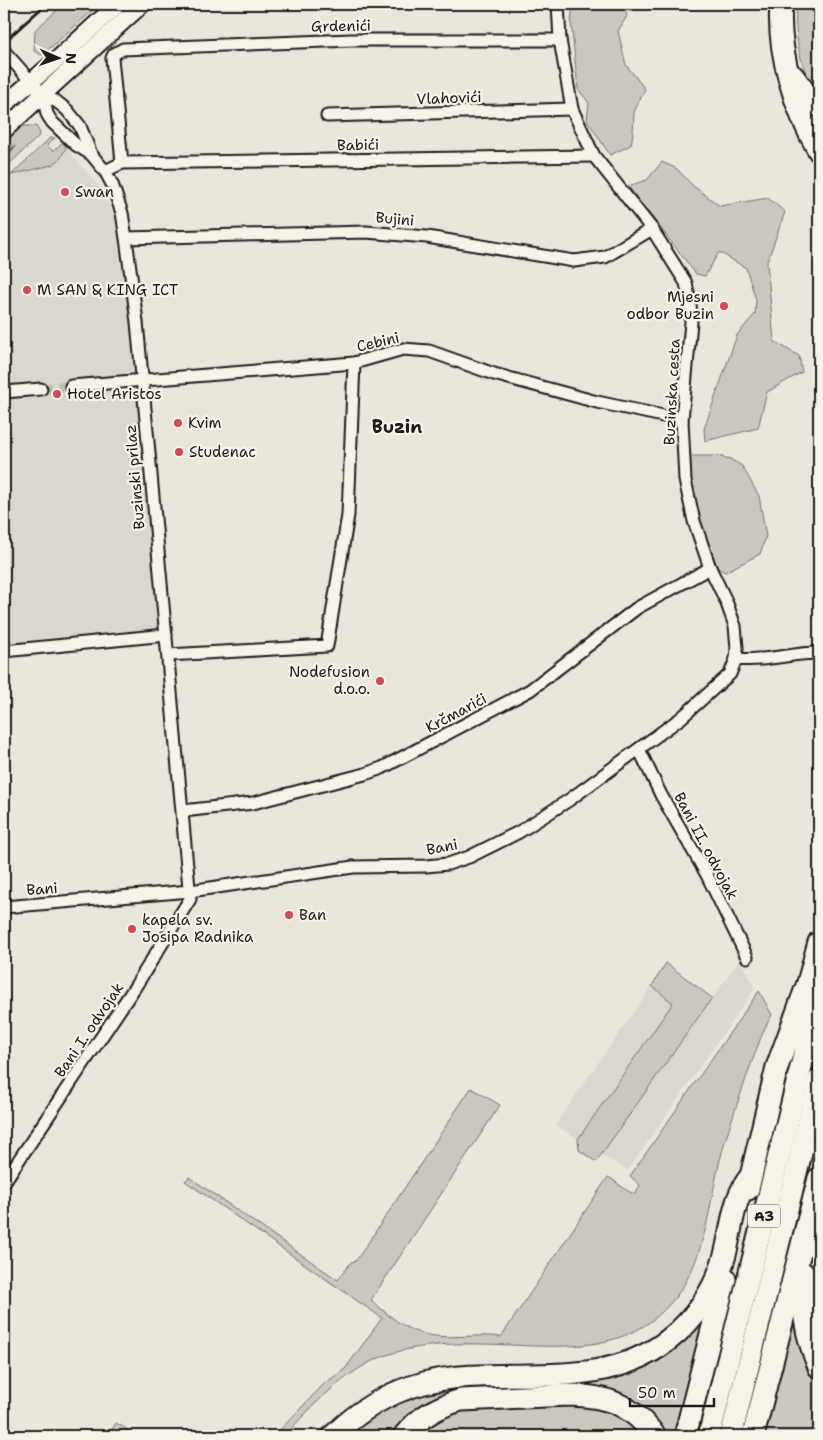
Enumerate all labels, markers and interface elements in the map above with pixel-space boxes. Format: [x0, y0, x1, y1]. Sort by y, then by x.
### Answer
street label: Grdenići [311, 15, 371, 37]
north arrow [32, 32, 82, 82]
text: N [62, 53, 80, 64]
street label: Vlahovići [416, 87, 482, 109]
street label: Babići [337, 135, 379, 155]
place label: Swan [75, 182, 114, 202]
marker: Swan [59, 186, 71, 198]
street label: Bujini [375, 207, 415, 231]
place label: M SAN & KING ICT [37, 280, 178, 300]
marker: M SAN & KING ICT [21, 284, 33, 296]
place label: Mjesni odbor Buzin [627, 287, 714, 324]
marker: Mjesni odbor Buzin [718, 300, 730, 312]
street label: Cebini [355, 327, 401, 357]
street label: Buzinska cesta [659, 337, 685, 446]
place label: Hotel Aristos [67, 384, 162, 404]
marker: Hotel Aristos [51, 388, 63, 400]
place label: Kvim [188, 413, 222, 433]
district label: Buzin [372, 415, 422, 439]
marker: Kvim [172, 417, 184, 429]
street label: Buzinski prilaz [120, 424, 150, 530]
place label: Studenac [189, 442, 256, 462]
marker: Studenac [173, 446, 185, 458]
place label: Nodefusion d.o.o. [289, 662, 370, 699]
marker: Nodefusion d.o.o. [374, 675, 386, 687]
street label: Krčmarići [422, 689, 490, 737]
street label: Bani II. odvojak [669, 789, 743, 903]
street label: Bani [425, 834, 459, 860]
street label: Bani [26, 878, 58, 900]
place label: Ban [299, 905, 326, 925]
marker: Ban [283, 909, 295, 921]
place label: kapela sv. Josipa Radnika [142, 910, 254, 947]
marker: kapela sv. Josipa Radnika [126, 923, 138, 935]
street label: Bani I. odvojak [50, 979, 128, 1081]
road number: A3 [748, 1204, 780, 1228]
scale bar [630, 1375, 714, 1407]
text: 50 m [638, 1383, 676, 1403]

